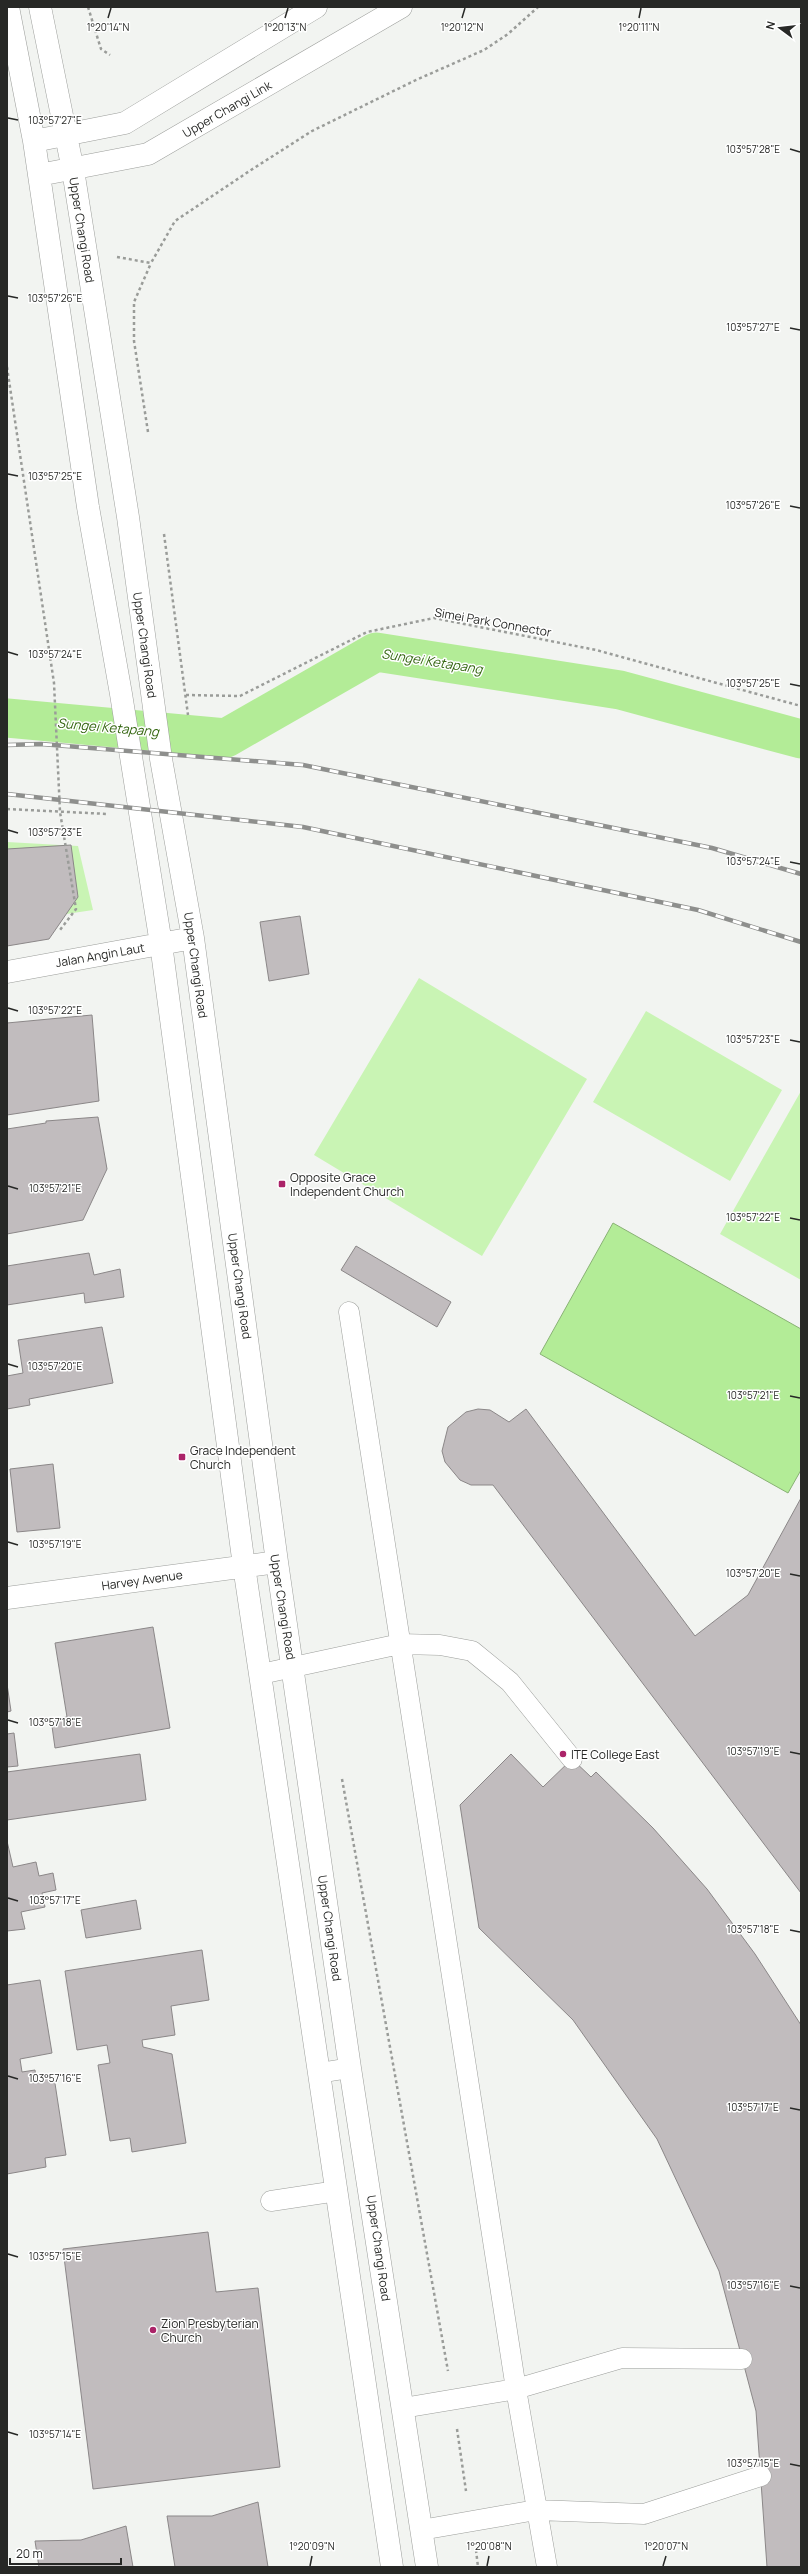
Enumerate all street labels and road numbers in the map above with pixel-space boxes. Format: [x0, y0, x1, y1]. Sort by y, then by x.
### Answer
street label: Upper Changi Link [179, 76, 276, 141]
street label: Upper Changi Road [65, 176, 99, 284]
street label: Upper Changi Road [129, 591, 161, 699]
street label: Simei Park Connector [433, 603, 553, 641]
street label: Upper Changi Road [180, 911, 212, 1019]
street label: Jalan Angin Laut [54, 939, 146, 971]
street label: Upper Changi Road [224, 1232, 256, 1340]
street label: Upper Changi Road [266, 1553, 300, 1661]
street label: Harvey Avenue [100, 1566, 184, 1594]
street label: Upper Changi Road [314, 1874, 346, 1982]
street label: Upper Changi Road [363, 2194, 395, 2302]

